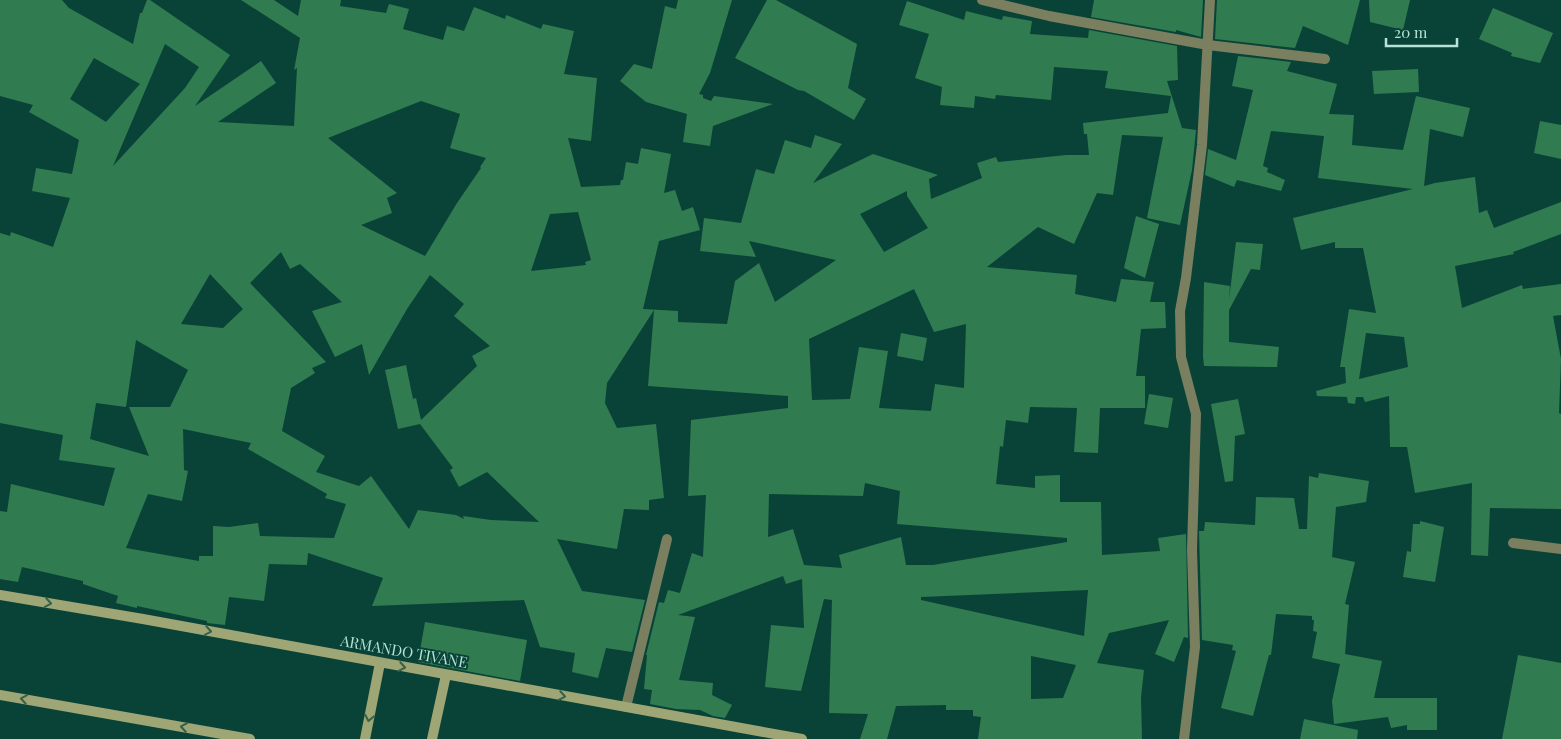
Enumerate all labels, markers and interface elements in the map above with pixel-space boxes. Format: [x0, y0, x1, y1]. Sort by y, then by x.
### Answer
scale bar [1386, 15, 1457, 47]
text: 20 m [1394, 22, 1428, 42]
one-way arrow [44, 597, 52, 607]
one-way arrow [204, 625, 213, 635]
street label: ARMANDO TIVANE [338, 630, 469, 672]
one-way arrow [398, 661, 407, 671]
one-way arrow [558, 690, 567, 700]
one-way arrow [20, 695, 29, 705]
one-way arrow [364, 714, 375, 722]
one-way arrow [180, 723, 189, 733]

